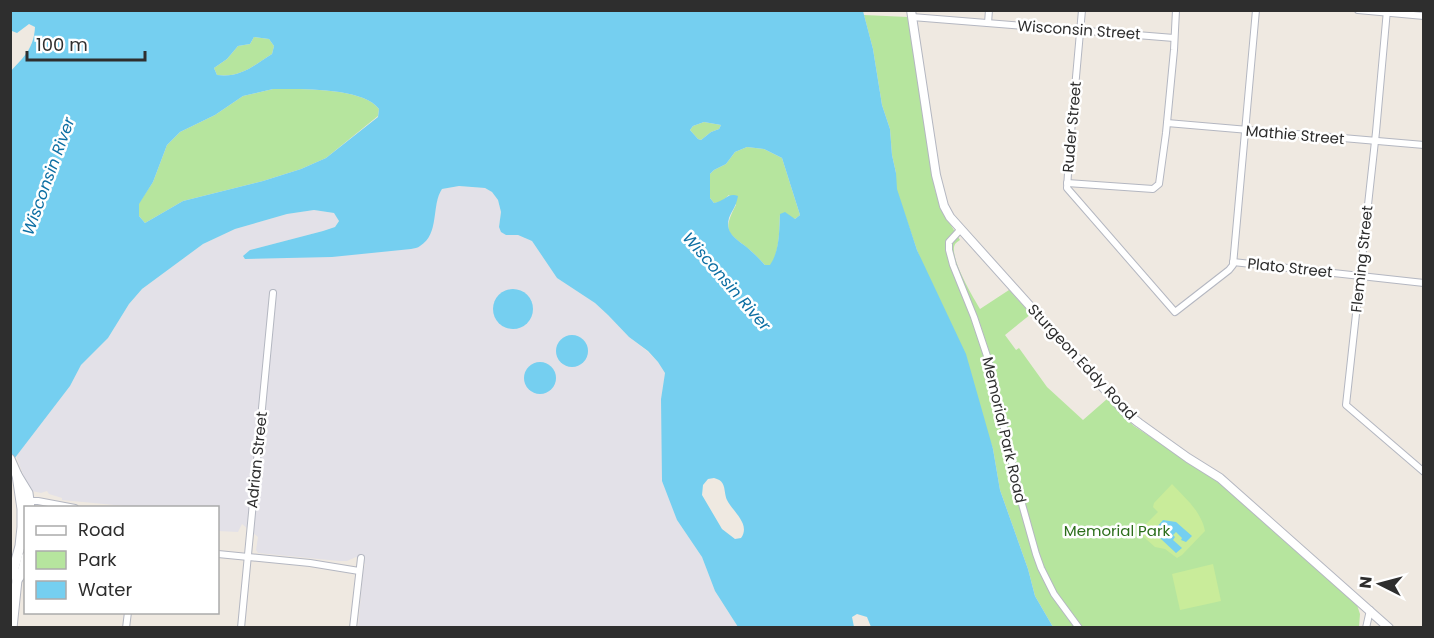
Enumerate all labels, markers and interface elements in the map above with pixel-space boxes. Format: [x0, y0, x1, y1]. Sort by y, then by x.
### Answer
street label: Wisconsin Street [1017, 15, 1141, 44]
scale bar [27, 24, 146, 62]
text: 100 m [36, 32, 88, 57]
street label: Ruder Street [1057, 80, 1086, 174]
water label: Wisconsin River [16, 113, 81, 238]
street label: Mathie Street [1245, 120, 1345, 149]
street label: Fleming Street [1345, 204, 1378, 313]
water label: Wisconsin River [677, 227, 777, 336]
street label: Plato Street [1246, 253, 1334, 282]
street label: Sturgeon Eddy Road [1023, 299, 1142, 424]
street label: Memorial Park Road [977, 355, 1032, 505]
street label: Adrian Street [241, 411, 272, 509]
legend [24, 506, 219, 614]
text: Road [78, 517, 125, 542]
park label: Memorial Park [1064, 520, 1171, 541]
text: Park [78, 547, 117, 572]
north arrow [1350, 554, 1410, 614]
text: N [1354, 575, 1378, 590]
text: Water [78, 577, 132, 602]

